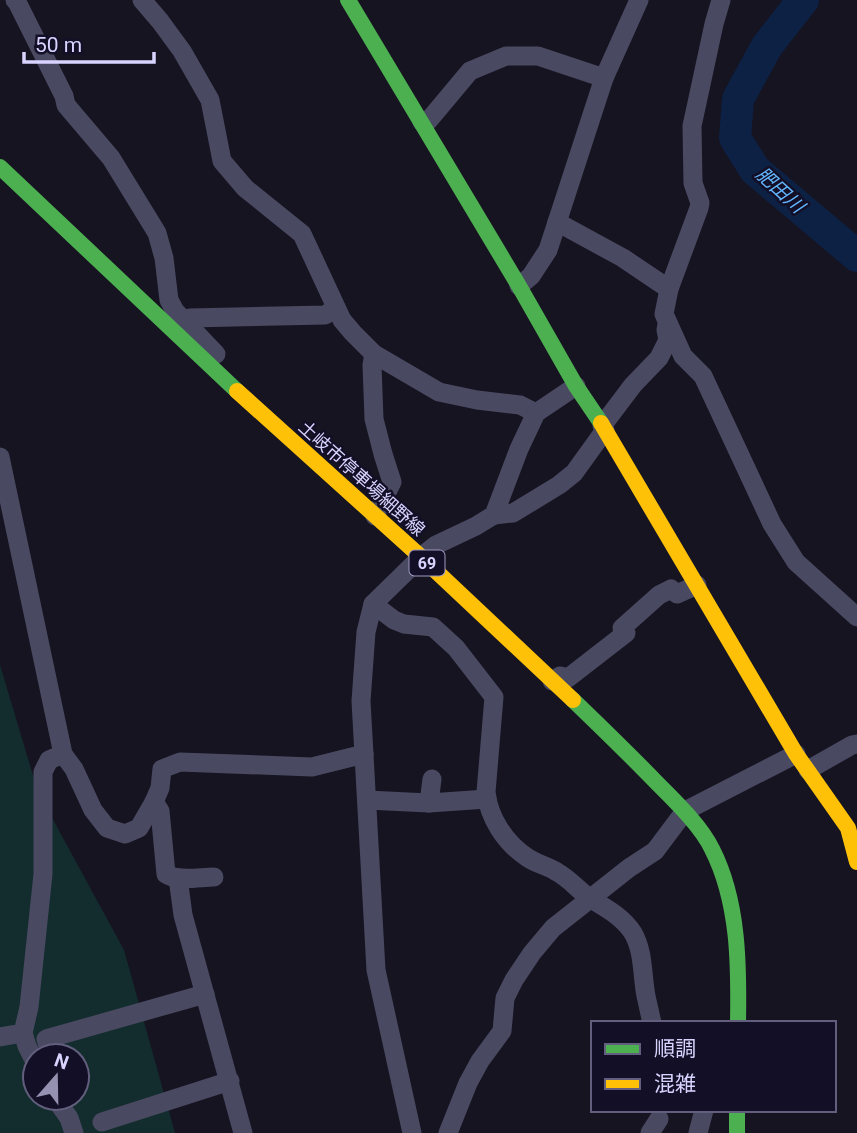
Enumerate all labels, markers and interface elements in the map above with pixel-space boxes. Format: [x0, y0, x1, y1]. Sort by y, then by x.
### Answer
scale bar [24, 21, 154, 65]
text: 50 m [35, 33, 82, 57]
water label: 肥田川 [751, 162, 810, 219]
street label: 土岐市停車場細野線 [295, 416, 429, 540]
road number: 69 [410, 550, 444, 576]
legend [591, 1021, 836, 1112]
text: 順調 [654, 1037, 696, 1061]
north arrow [21, 1042, 91, 1112]
text: N [51, 1048, 72, 1075]
text: 混雑 [654, 1072, 696, 1096]

